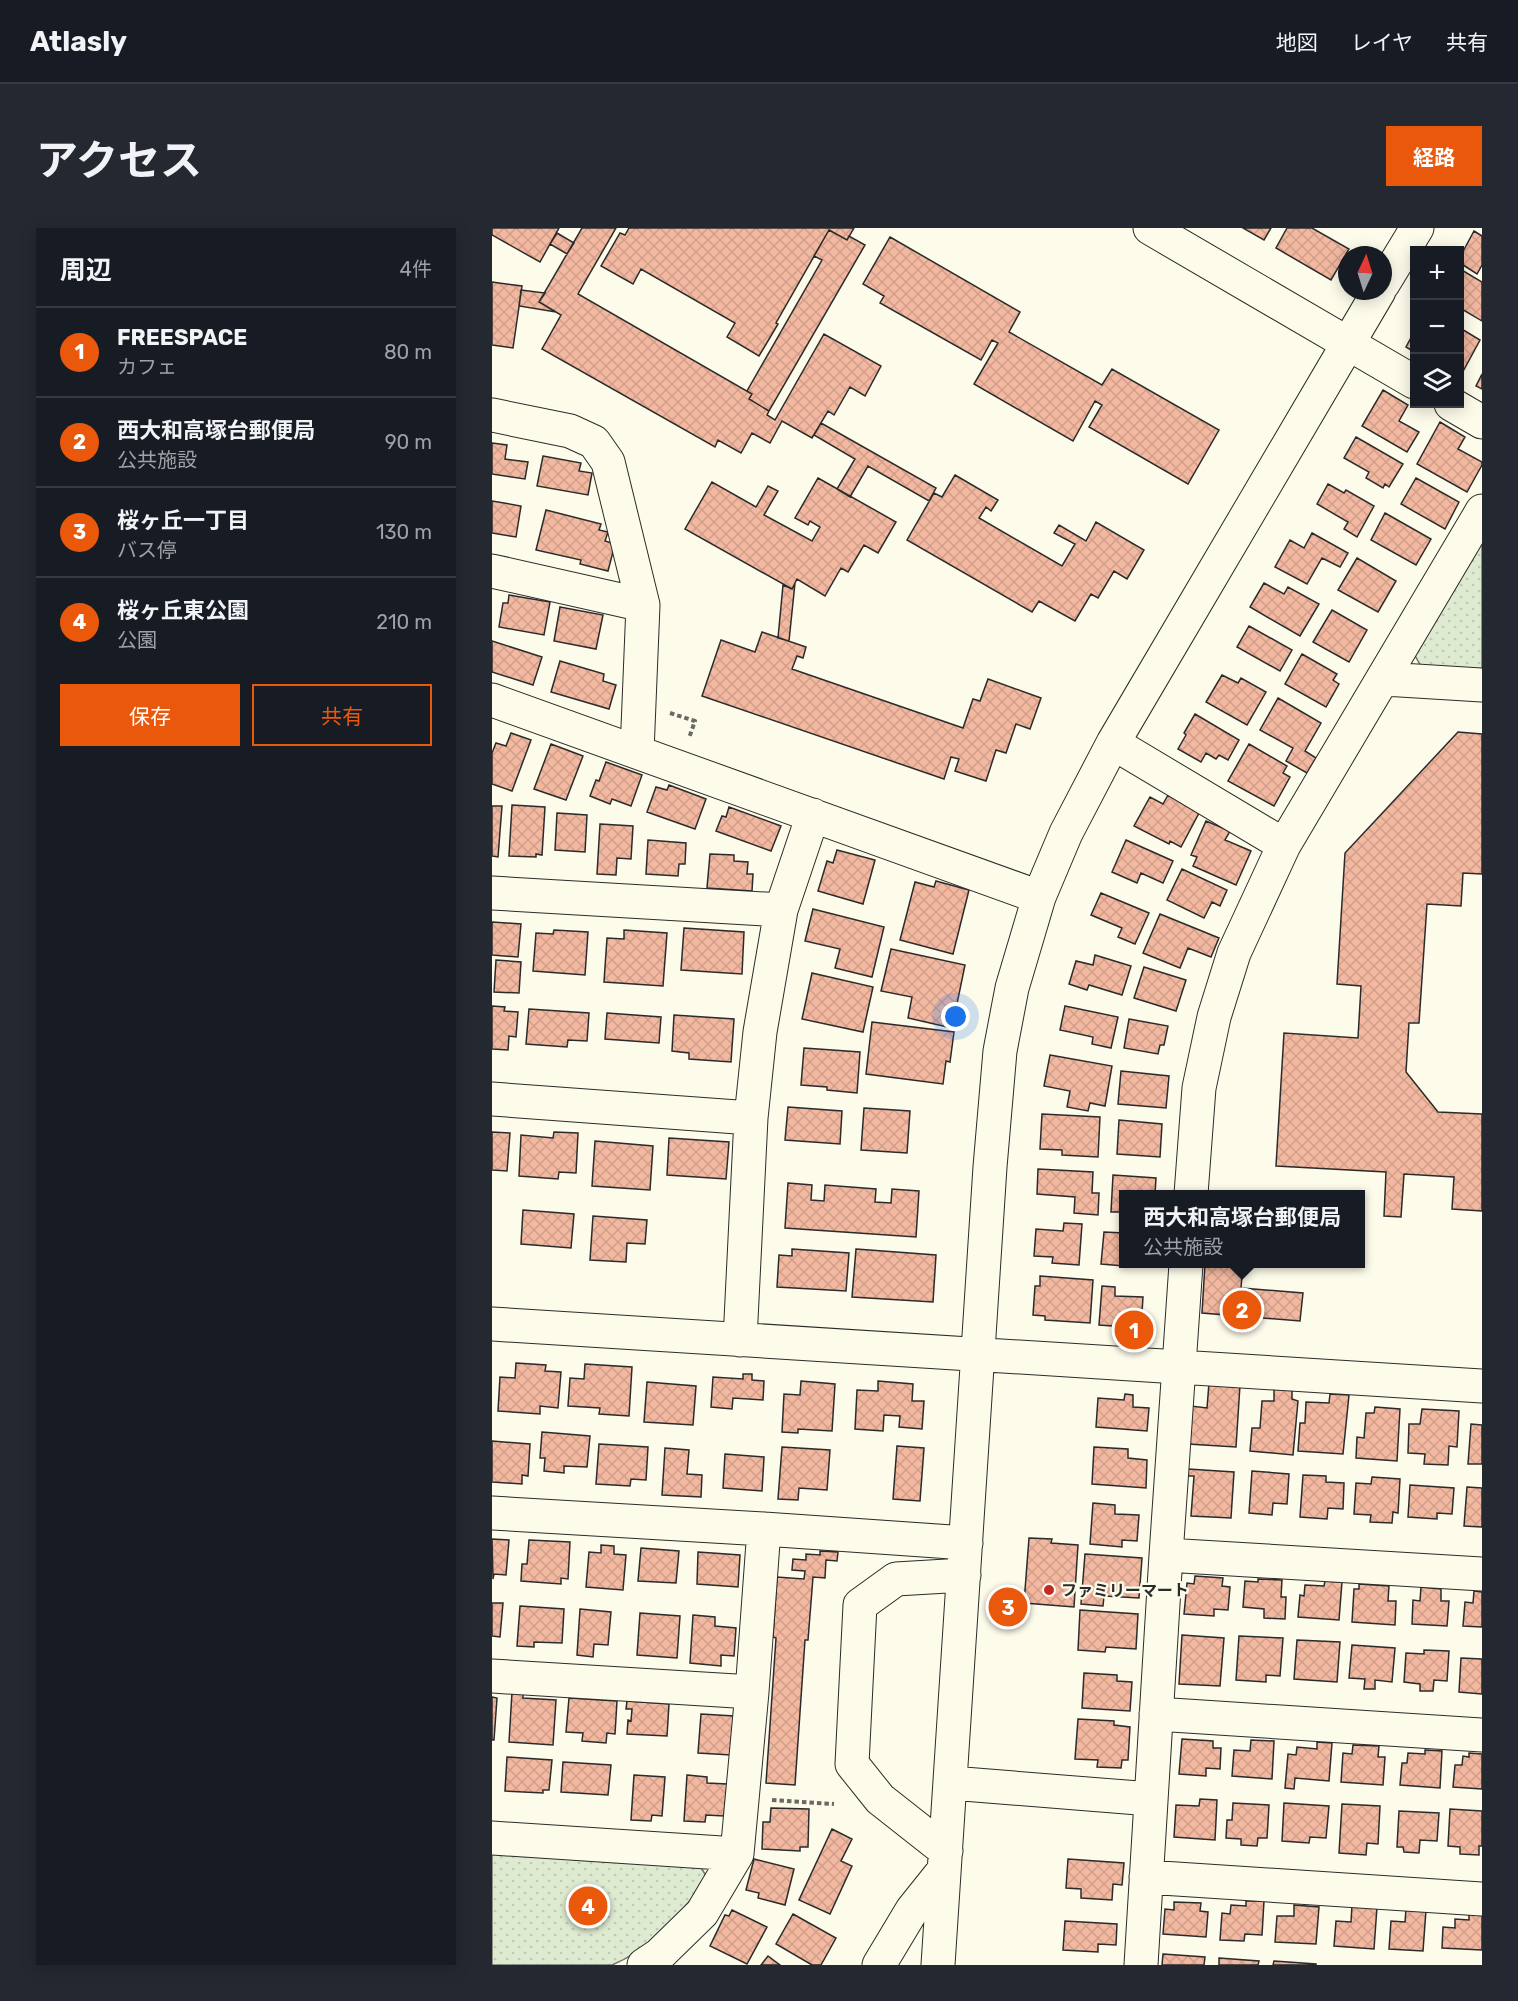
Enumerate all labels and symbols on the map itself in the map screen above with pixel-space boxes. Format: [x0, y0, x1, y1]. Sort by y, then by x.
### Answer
north arrow [1338, 246, 1392, 300]
your location [941, 1002, 970, 1031]
pin: 2 [1222, 1288, 1262, 1332]
pin: 1 [1114, 1308, 1154, 1352]
place label: ファミリーマート [1061, 1581, 1189, 1600]
marker: ファミリーマート [1042, 1583, 1056, 1597]
pin: 3 [988, 1584, 1028, 1630]
pin: 4 [568, 1884, 608, 1928]

